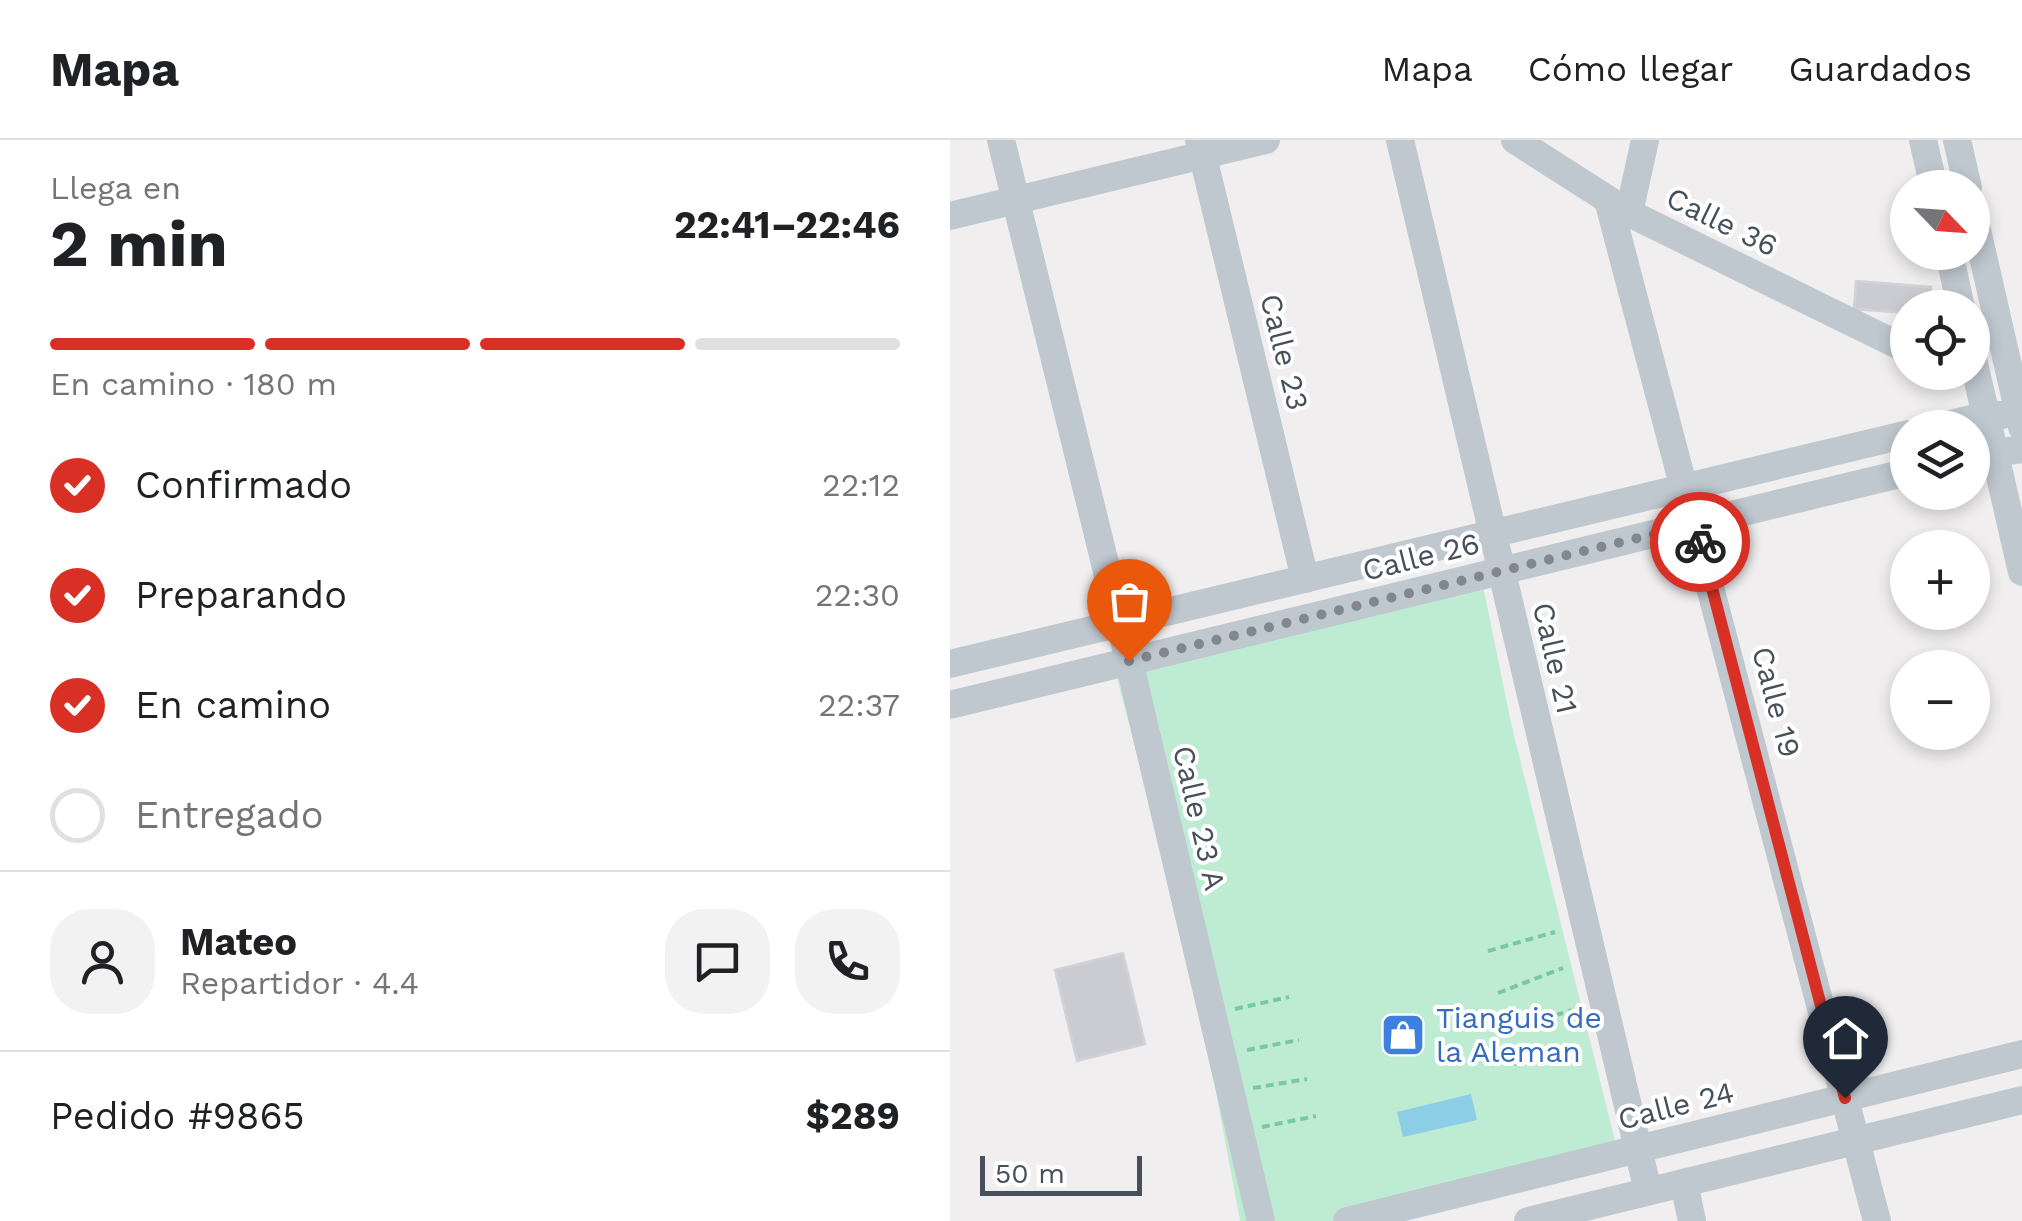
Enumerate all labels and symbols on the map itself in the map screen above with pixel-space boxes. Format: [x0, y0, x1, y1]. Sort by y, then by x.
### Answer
north arrow [1890, 170, 1990, 270]
street label: Calle 36 [1661, 180, 1783, 263]
street label: Calle 23 [1253, 290, 1316, 414]
courier [1650, 492, 1750, 592]
street label: Calle 26 [1359, 525, 1483, 588]
pin [1087, 559, 1172, 662]
street label: Calle 21 [1526, 599, 1585, 717]
street label: Calle 19 [1745, 643, 1808, 761]
street label: Calle 23 A [1166, 742, 1233, 894]
pin [1803, 996, 1888, 1099]
place label: Tianguis de la Aleman [1436, 1000, 1602, 1069]
shop icon: Tianguis de la Aleman [1380, 1012, 1426, 1058]
street label: Calle 24 [1614, 1074, 1738, 1137]
scale bar [980, 1151, 1142, 1196]

